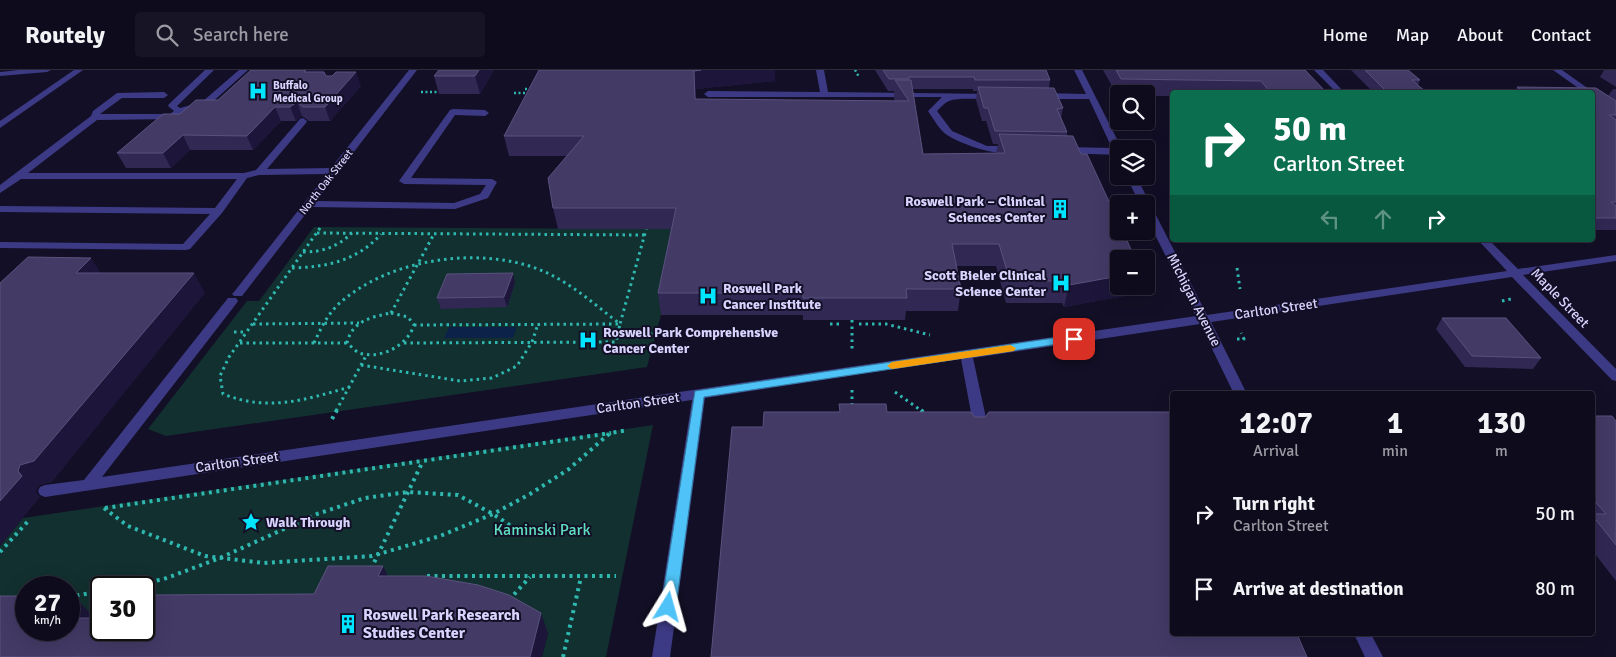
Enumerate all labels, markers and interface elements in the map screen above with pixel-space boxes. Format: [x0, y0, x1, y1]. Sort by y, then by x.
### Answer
search box [135, 12, 485, 57]
text: Routely [25, 20, 105, 50]
icon: search [153, 21, 181, 49]
text: Search here [193, 23, 289, 47]
text: Home [1323, 24, 1368, 46]
text: Map [1396, 24, 1429, 46]
text: About [1457, 24, 1503, 46]
text: Contact [1531, 24, 1591, 46]
place label: Buffalo Medical Group [273, 79, 343, 105]
hospital icon: Buffalo Medical Group [247, 80, 269, 102]
map controls [1110, 85, 1155, 295]
button: search [1110, 85, 1155, 130]
text: 50 m [1273, 107, 1347, 150]
icon: right [1190, 110, 1255, 175]
button: layers [1110, 140, 1155, 185]
street label: North Oak Street [297, 147, 356, 217]
text: Carlton Street [1273, 150, 1405, 177]
place label: Roswell Park – Clinical Sciences Center [905, 193, 1046, 226]
button: + [1110, 195, 1155, 240]
building icon: Roswell Park – Clinical Sciences Center [1049, 198, 1071, 220]
icon: left [1316, 205, 1344, 233]
icon: ahead [1369, 205, 1397, 233]
icon: right [1422, 205, 1450, 233]
button: − [1110, 250, 1155, 295]
street label: Michigan Avenue [1163, 251, 1225, 349]
street label: Maple Street [1527, 265, 1593, 331]
place label: Scott Bieler Clinical Science Center [924, 267, 1047, 300]
hospital icon: Scott Bieler Clinical Science Center [1050, 272, 1072, 294]
place label: Roswell Park Cancer Institute [723, 280, 821, 313]
hospital icon: Roswell Park Cancer Institute [697, 285, 719, 307]
street label: Carlton Street [1233, 295, 1319, 323]
pin [1053, 318, 1095, 360]
place label: Roswell Park Comprehensive Cancer Center [603, 324, 778, 357]
icon: arrive [1060, 325, 1088, 353]
hospital icon: Roswell Park Comprehensive Cancer Center [577, 329, 599, 351]
street label: Carlton Street [595, 389, 681, 417]
text: 12:07 [1239, 405, 1313, 442]
text: 1 [1387, 405, 1403, 442]
text: 130 [1477, 405, 1526, 442]
text: Arrival [1253, 441, 1299, 461]
text: min [1382, 441, 1408, 461]
text: m [1495, 441, 1508, 461]
street label: Carlton Street [194, 448, 280, 476]
text: Turn right [1233, 492, 1315, 516]
icon: right [1190, 500, 1218, 528]
text: 50 m [1535, 502, 1575, 526]
place icon: Walk Through [240, 511, 262, 533]
place label: Walk Through [266, 514, 351, 531]
text: Carlton Street [1233, 516, 1329, 536]
park label: Kaminski Park [494, 520, 591, 540]
icon: arrive [1190, 575, 1218, 603]
speed limit sign: 30 [90, 576, 155, 641]
text: Arrive at destination [1233, 577, 1404, 601]
text: 80 m [1535, 577, 1575, 601]
position arrow [641, 580, 693, 632]
text: 27 [34, 587, 61, 618]
place label: Roswell Park Research Studies Center [363, 605, 520, 643]
text: km/h [34, 613, 61, 628]
building icon: Roswell Park Research Studies Center [337, 613, 359, 635]

